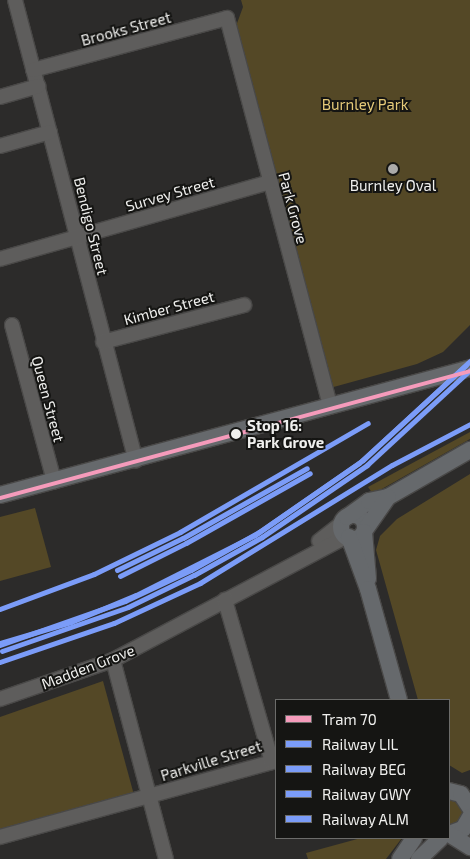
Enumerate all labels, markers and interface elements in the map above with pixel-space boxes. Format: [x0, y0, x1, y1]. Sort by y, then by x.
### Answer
street label: Brooks Street [79, 8, 173, 50]
park label: Burnley Park [322, 96, 408, 114]
marker: Burnley Oval [387, 163, 399, 175]
street label: Park Grove [275, 170, 311, 246]
street label: Survey Street [123, 173, 217, 215]
street label: Bendigo Street [70, 175, 112, 277]
place label: Burnley Oval [350, 177, 436, 195]
street label: Kimber Street [122, 287, 216, 329]
street label: Queen Street [28, 354, 68, 444]
place label: Stop 16: Park Grove [247, 416, 324, 451]
marker: Stop 16: Park Grove [229, 427, 243, 441]
street label: Madden Grove [39, 641, 137, 693]
legend [275, 699, 450, 839]
text: Tram 70 [322, 710, 377, 728]
text: Railway LIL [322, 735, 398, 753]
street label: Parkville Street [158, 737, 264, 785]
text: Railway BEG [322, 760, 406, 778]
text: Railway GWY [322, 785, 411, 803]
text: Railway ALM [322, 810, 409, 828]

